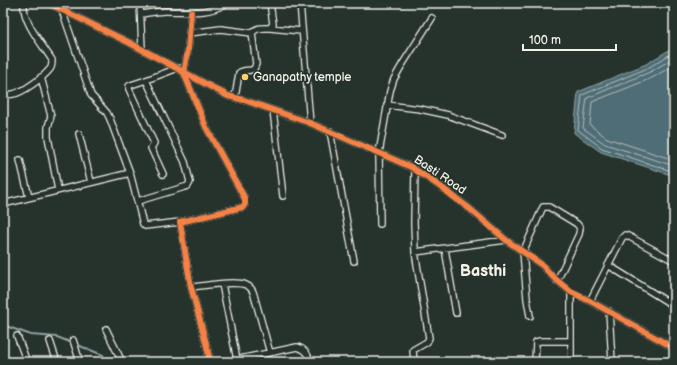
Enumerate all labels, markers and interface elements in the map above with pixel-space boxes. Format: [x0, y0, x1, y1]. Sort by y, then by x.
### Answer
scale bar [523, 26, 616, 52]
text: 100 m [529, 33, 561, 48]
place label: Ganapathy temple [253, 70, 351, 85]
marker: Ganapathy temple [240, 72, 250, 82]
street label: Basti Road [411, 152, 469, 198]
district label: Basthi [460, 262, 506, 281]

